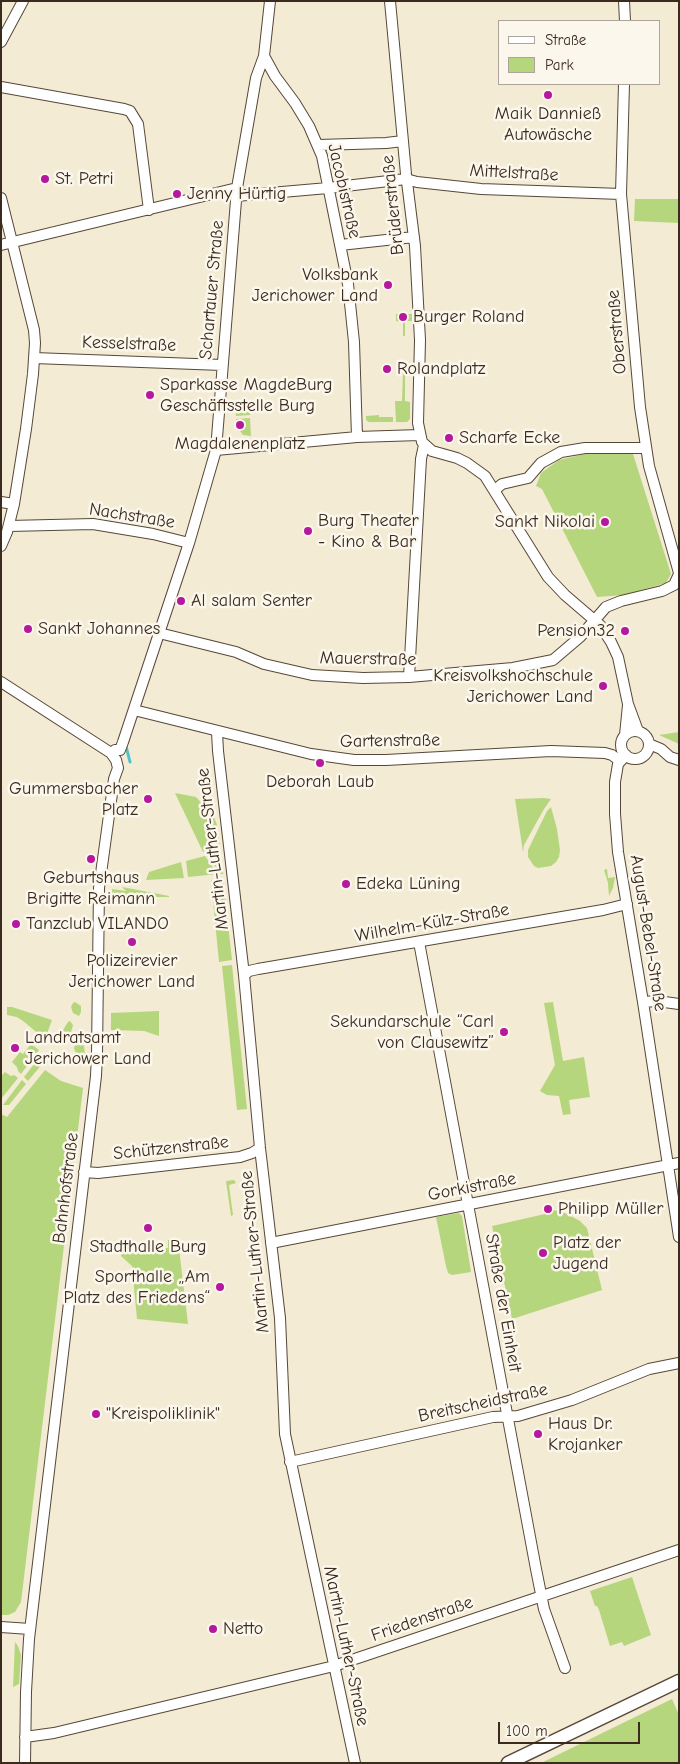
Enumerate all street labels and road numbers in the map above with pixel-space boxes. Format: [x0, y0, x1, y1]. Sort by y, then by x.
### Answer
street label: Jacobistraße [323, 141, 365, 241]
street label: Brüderstraße [377, 154, 409, 256]
street label: Mittelstraße [469, 160, 559, 186]
street label: Schartauer Straße [195, 220, 229, 360]
street label: Oberstraße [603, 289, 631, 375]
street label: Kesselstraße [82, 332, 176, 356]
street label: Nachstraße [88, 499, 176, 533]
street label: Mauerstraße [319, 647, 417, 671]
street label: Gartenstraße [340, 729, 440, 753]
street label: Martin-Luther-Straße [192, 767, 234, 931]
street label: August-Bebel-Straße [625, 853, 671, 1013]
street label: Wilhelm-Külz-Straße [353, 899, 511, 947]
street label: Bahnhofstraße [48, 1131, 84, 1245]
street label: Schützenstraße [112, 1131, 230, 1165]
street label: Gorkistraße [426, 1168, 518, 1206]
street label: Martin-Luther-Straße [236, 1170, 274, 1334]
street label: Straße der Einheit [480, 1232, 526, 1374]
street label: Breitscheidstraße [416, 1379, 550, 1427]
street label: Martin-Luther-Straße [318, 1564, 374, 1728]
street label: Friedenstraße [368, 1591, 476, 1647]

